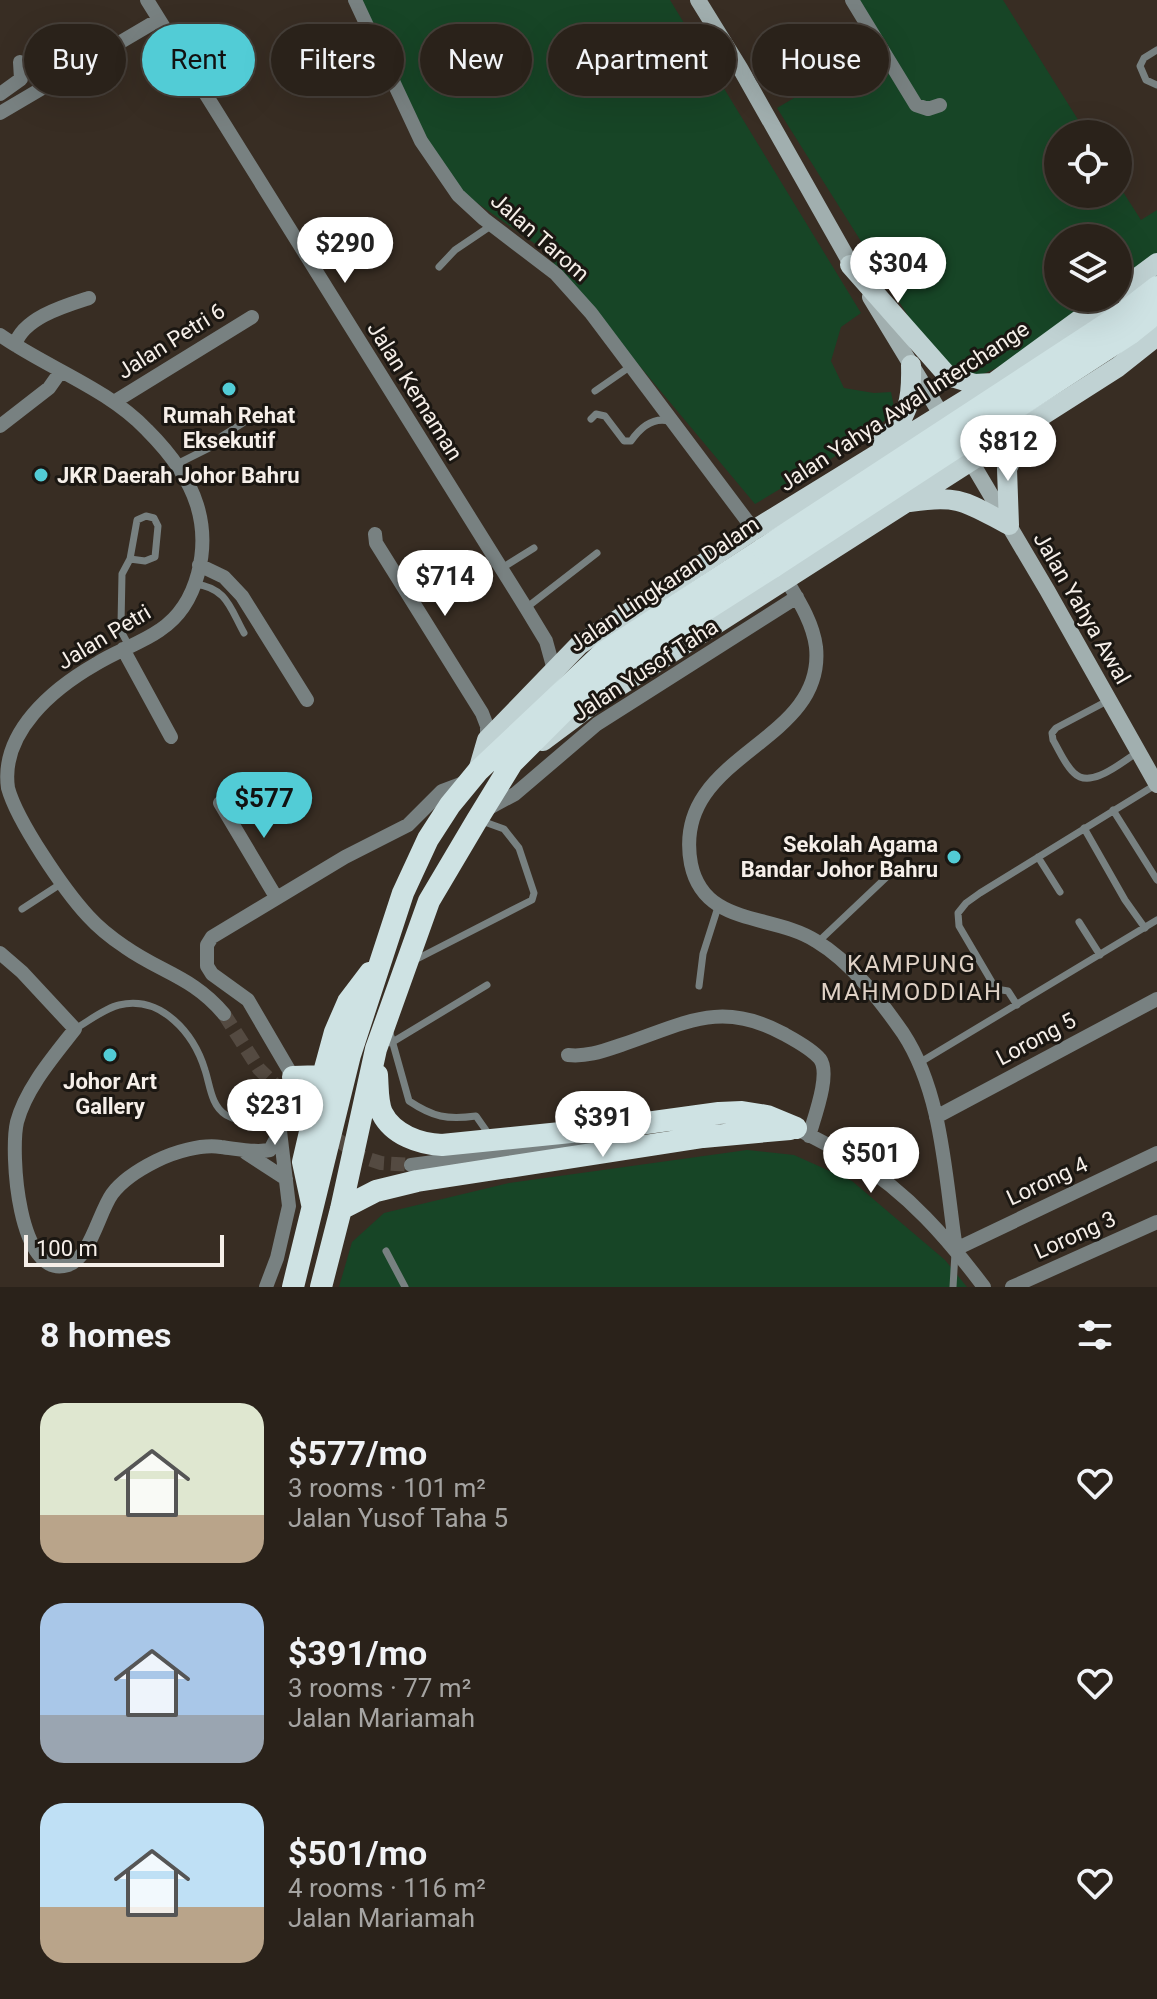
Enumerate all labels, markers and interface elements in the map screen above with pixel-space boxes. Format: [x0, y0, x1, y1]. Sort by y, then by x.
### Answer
chip: Buy [24, 24, 126, 96]
chip: Rent [142, 24, 255, 96]
chip: Filters [271, 24, 404, 96]
chip: New [420, 24, 532, 96]
chip: Apartment [548, 24, 736, 96]
chip: House [752, 24, 889, 96]
map controls [1044, 120, 1132, 312]
button: locate [1044, 120, 1132, 208]
street label: Jalan Tarom [486, 188, 594, 286]
pin: $290 [298, 217, 392, 285]
button: layers [1044, 224, 1132, 312]
text: $290 [315, 228, 375, 258]
pin: $304 [851, 237, 945, 305]
text: $304 [868, 248, 928, 278]
street label: Jalan Petri 6 [113, 298, 229, 384]
street label: Jalan Yahya Awal Interchange [775, 316, 1033, 496]
street label: Jalan Kemaman [362, 317, 468, 465]
marker: Rumah Rehat Eksekutif [220, 380, 238, 398]
place label: Rumah Rehat Eksekutif [163, 403, 296, 453]
pin: $812 [961, 415, 1055, 483]
text: $812 [978, 426, 1038, 456]
place label: JKR Daerah Johor Bahru [57, 463, 300, 488]
marker: JKR Daerah Johor Bahru [32, 466, 50, 484]
street label: Jalan Lingkaran Dalam [564, 511, 764, 657]
street label: Jalan Yahya Awal [1028, 528, 1136, 688]
pin: $714 [398, 550, 492, 618]
text: $714 [415, 561, 475, 591]
street label: Jalan Petri [53, 599, 155, 675]
street label: Jalan Yusof Taha [568, 614, 722, 726]
pin: $577 [217, 772, 311, 840]
text: $577 [234, 783, 294, 813]
place label: Sekolah Agama Bandar Johor Bahru [741, 832, 938, 882]
marker: Sekolah Agama Bandar Johor Bahru [945, 848, 963, 866]
district label: KAMPUNG MAHMODDIAH [821, 950, 1003, 1006]
street label: Lorong 5 [992, 1008, 1080, 1070]
marker: Johor Art Gallery [101, 1046, 119, 1064]
place label: Johor Art Gallery [63, 1069, 157, 1119]
pin: $231 [228, 1079, 322, 1147]
text: $231 [245, 1090, 305, 1120]
pin: $391 [556, 1091, 650, 1159]
text: $391 [573, 1102, 633, 1132]
pin: $501 [824, 1127, 918, 1195]
text: $501 [841, 1138, 901, 1168]
street label: Lorong 4 [1003, 1151, 1091, 1211]
street label: Lorong 3 [1030, 1206, 1120, 1264]
scale bar [24, 1231, 224, 1267]
text: 100 m [36, 1236, 98, 1261]
icon: filters [1073, 1313, 1117, 1357]
text: 8 homes [40, 1315, 171, 1355]
text: $577/mo [288, 1433, 427, 1473]
icon: home [104, 1435, 200, 1531]
icon: heart [1073, 1461, 1117, 1505]
text: 3 rooms · 101 m² [288, 1473, 486, 1503]
text: Jalan Yusof Taha 5 [288, 1503, 508, 1533]
text: $391/mo [288, 1633, 427, 1673]
icon: home [104, 1635, 200, 1731]
icon: heart [1073, 1661, 1117, 1705]
text: 3 rooms · 77 m² [288, 1673, 471, 1703]
text: Jalan Mariamah [288, 1703, 475, 1733]
text: $501/mo [288, 1833, 427, 1873]
icon: home [104, 1835, 200, 1931]
icon: heart [1073, 1861, 1117, 1905]
text: 4 rooms · 116 m² [288, 1873, 486, 1903]
text: Jalan Mariamah [288, 1903, 475, 1933]

